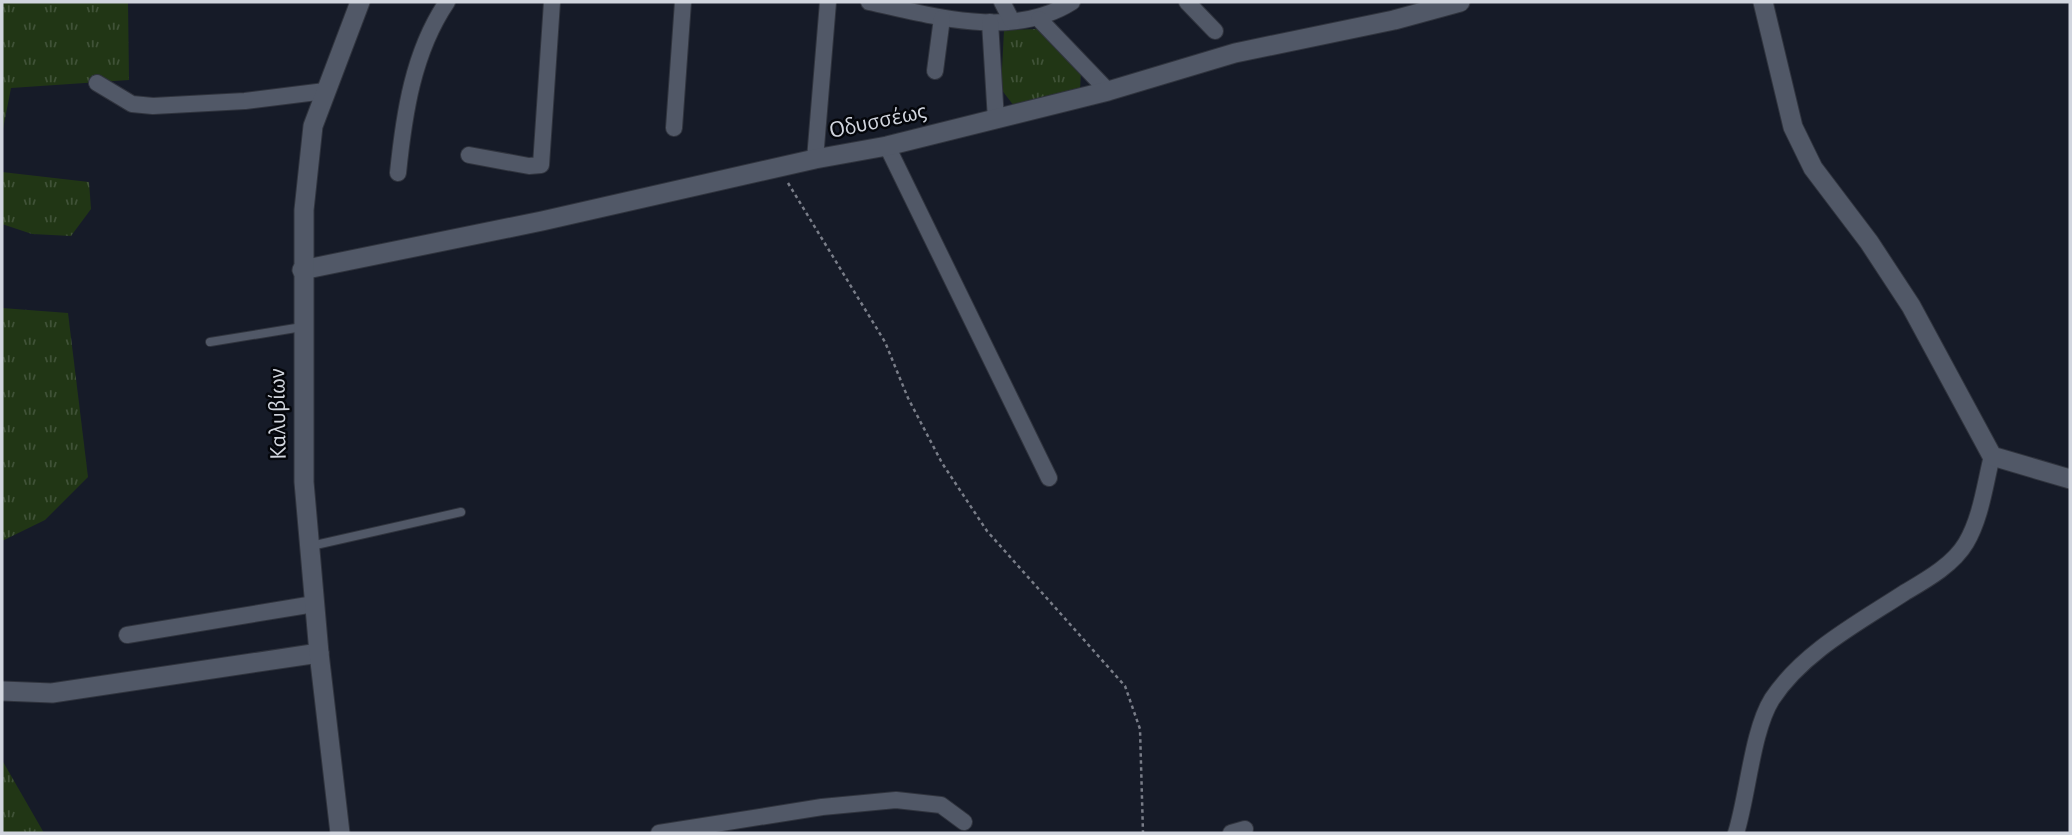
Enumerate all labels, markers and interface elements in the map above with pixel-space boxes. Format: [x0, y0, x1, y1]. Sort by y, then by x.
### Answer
street label: Οδυσσέως [827, 99, 929, 143]
street label: Καλυβίων [265, 368, 291, 460]

